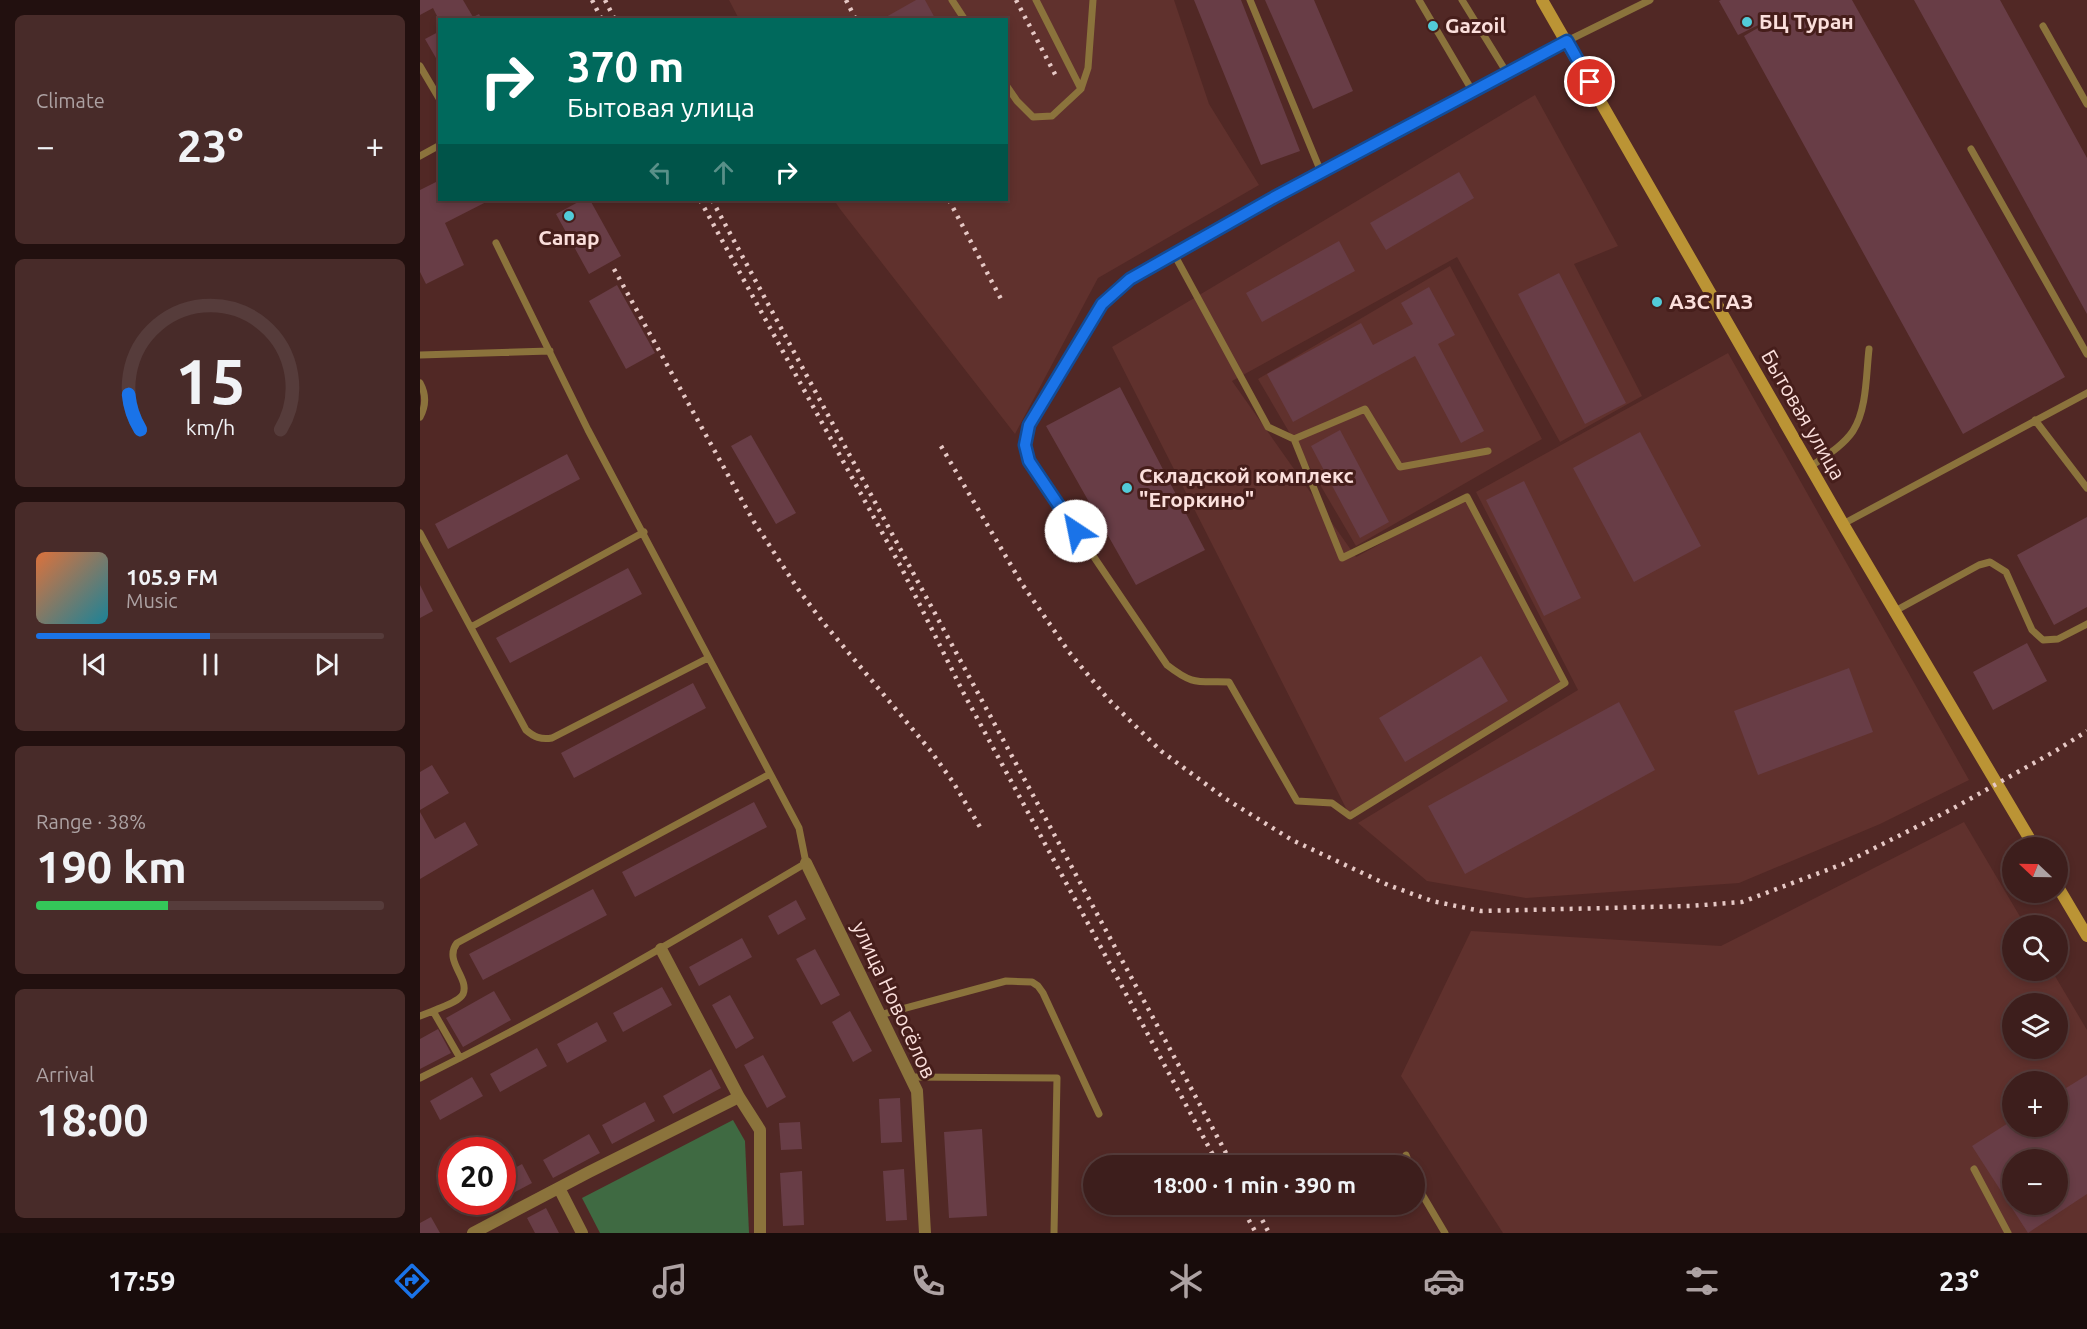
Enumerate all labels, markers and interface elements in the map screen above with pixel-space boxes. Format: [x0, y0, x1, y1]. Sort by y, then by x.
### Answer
place label: БЦ Туран [1759, 9, 1854, 33]
place label: Gazoil [1445, 13, 1506, 37]
marker: БЦ Туран [1740, 15, 1754, 29]
marker: Gazoil [1426, 19, 1440, 33]
icon: right [468, 42, 546, 120]
text: 370 m [567, 43, 684, 90]
pin [1564, 56, 1615, 107]
icon: arrive [1573, 65, 1606, 98]
text: Climate [36, 89, 105, 112]
text: Бытовая улица [567, 92, 755, 122]
text: 23° [177, 120, 243, 171]
text: − [36, 127, 55, 164]
text: + [365, 127, 384, 164]
icon: left [644, 156, 677, 189]
icon: ahead [707, 156, 740, 189]
icon: right [770, 156, 803, 189]
marker: Сапар [562, 209, 576, 223]
place label: Сапар [538, 225, 600, 249]
place label: АЗС ГАЗ [1669, 289, 1753, 313]
marker: АЗС ГАЗ [1650, 295, 1664, 309]
street label: Бытовая улица [1757, 345, 1851, 484]
text: 15 [175, 346, 245, 416]
text: km/h [185, 415, 235, 439]
place label: Складской комплекс "Егоркино" [1139, 463, 1354, 511]
marker: Складской комплекс "Егоркино" [1120, 481, 1134, 495]
position arrow [1044, 499, 1108, 563]
text: 105.9 FM [126, 564, 218, 589]
text: Music [126, 589, 178, 612]
icon: previous [78, 648, 111, 681]
icon: pause [194, 648, 227, 681]
icon: next [310, 648, 343, 681]
text: Range · 38% [36, 810, 146, 833]
north arrow [2002, 837, 2068, 903]
map controls [2002, 837, 2068, 1215]
text: 190 km [36, 841, 187, 892]
button: search [2002, 915, 2068, 981]
street label: улица Новосёлов [848, 917, 942, 1082]
button: layers [2002, 993, 2068, 1059]
text: Arrival [36, 1063, 94, 1086]
button: + [2002, 1071, 2068, 1137]
text: 18:00 [36, 1094, 149, 1145]
speed limit sign: 20 [438, 1137, 516, 1215]
button: − [2002, 1149, 2068, 1215]
text: 18:00 · 1 min · 390 m [1152, 1172, 1356, 1197]
icon: directions [391, 1260, 433, 1302]
icon: music [649, 1260, 691, 1302]
icon: phone [907, 1260, 949, 1302]
icon: climate [1165, 1260, 1207, 1302]
icon: car [1423, 1260, 1465, 1302]
icon: filters [1681, 1260, 1723, 1302]
text: 17:59 [108, 1266, 176, 1296]
text: 23° [1939, 1266, 1979, 1296]

